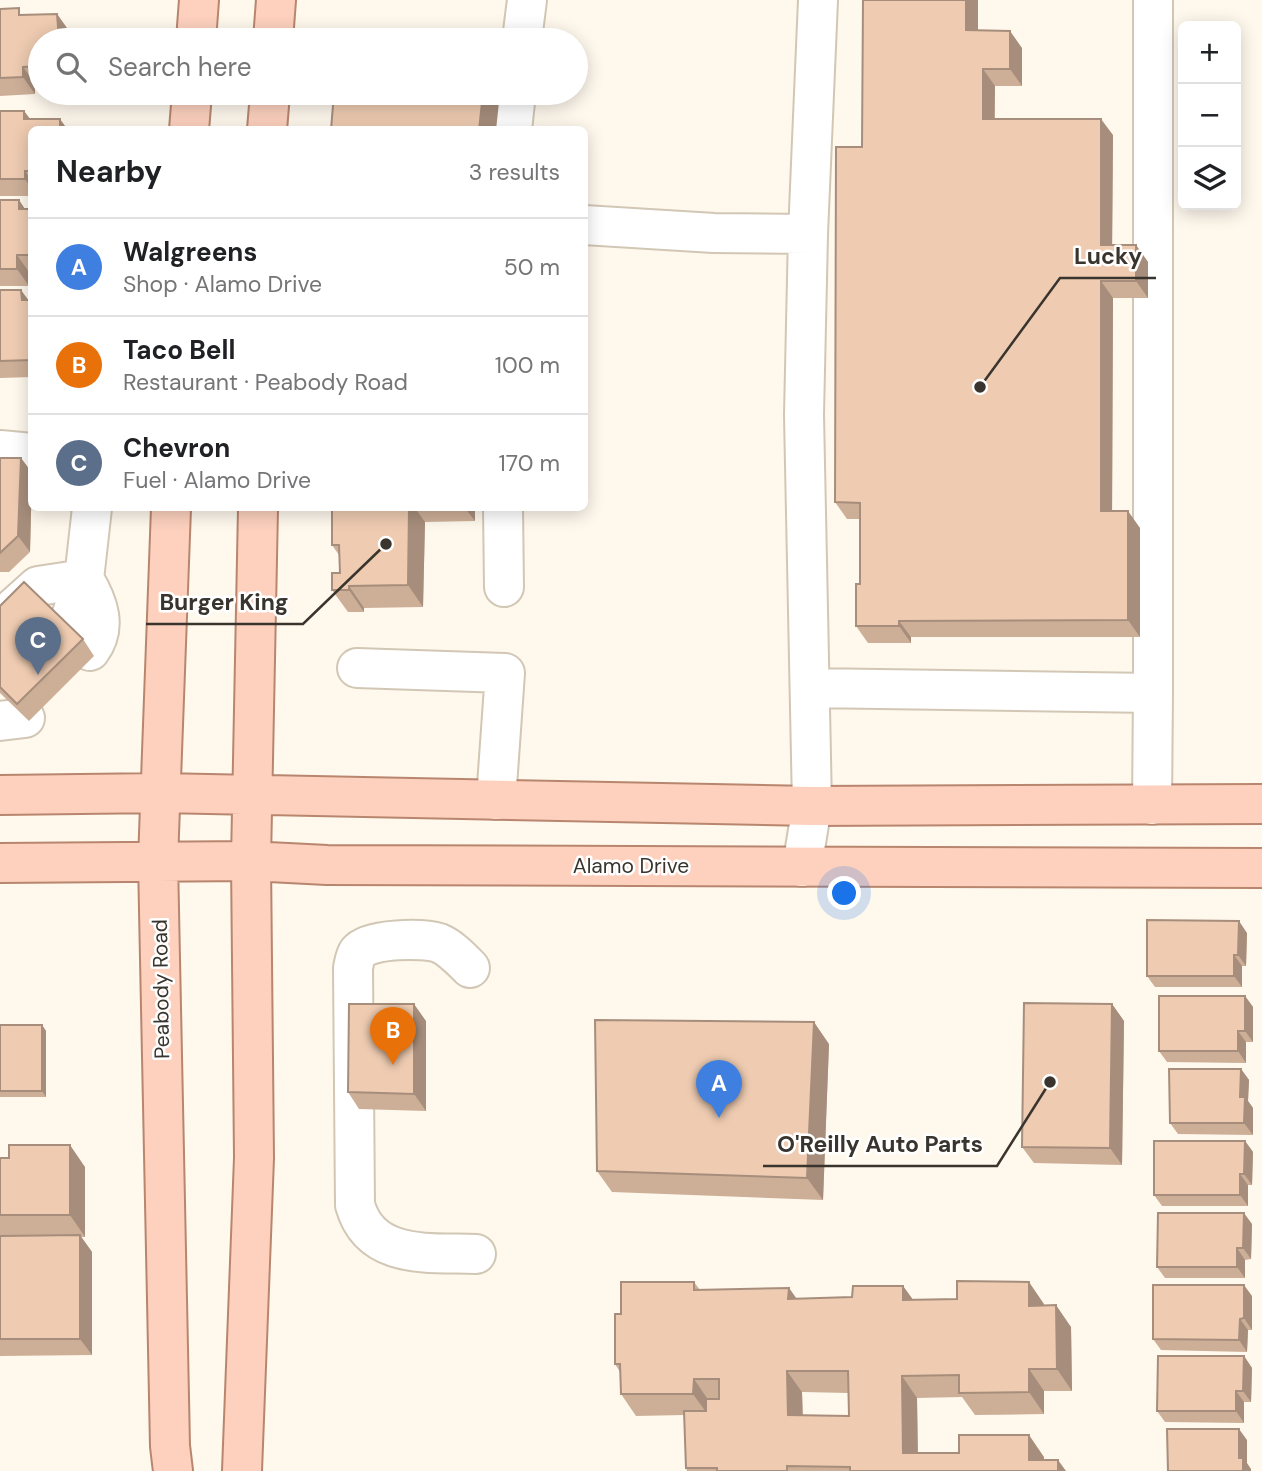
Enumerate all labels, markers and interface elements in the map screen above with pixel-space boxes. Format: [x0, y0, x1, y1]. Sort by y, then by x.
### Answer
map controls [1178, 21, 1241, 210]
button: + [1178, 21, 1241, 84]
search box [28, 28, 588, 105]
icon: search [52, 48, 90, 86]
text: Search here [108, 50, 251, 84]
button: − [1178, 84, 1241, 147]
button: layers [1178, 147, 1241, 210]
text: Nearby [56, 152, 162, 191]
text: 3 results [469, 157, 560, 187]
callout: Lucky [1060, 234, 1156, 278]
text: Walgreens [123, 235, 257, 269]
text: Lucky [1074, 241, 1142, 271]
text: A [71, 252, 87, 282]
text: 50 m [504, 252, 560, 282]
text: Shop · Alamo Drive [123, 269, 322, 299]
text: Taco Bell [123, 333, 235, 367]
text: B [72, 350, 86, 380]
text: 100 m [495, 350, 560, 380]
text: Restaurant · Peabody Road [123, 367, 408, 397]
text: Chevron [123, 431, 230, 465]
text: C [71, 448, 87, 478]
text: 170 m [499, 448, 560, 478]
text: Fuel · Alamo Drive [123, 465, 311, 495]
callout: Burger King [146, 580, 303, 624]
text: Burger King [159, 587, 289, 617]
pin: C [15, 617, 61, 675]
street label: Alamo Drive [573, 852, 689, 880]
your location [827, 876, 861, 910]
street label: Peabody Road [146, 919, 176, 1059]
pin: B [370, 1007, 416, 1065]
pin: A [696, 1060, 742, 1118]
callout: O'Reilly Auto Parts [763, 1122, 997, 1166]
text: O'Reilly Auto Parts [777, 1129, 983, 1159]

